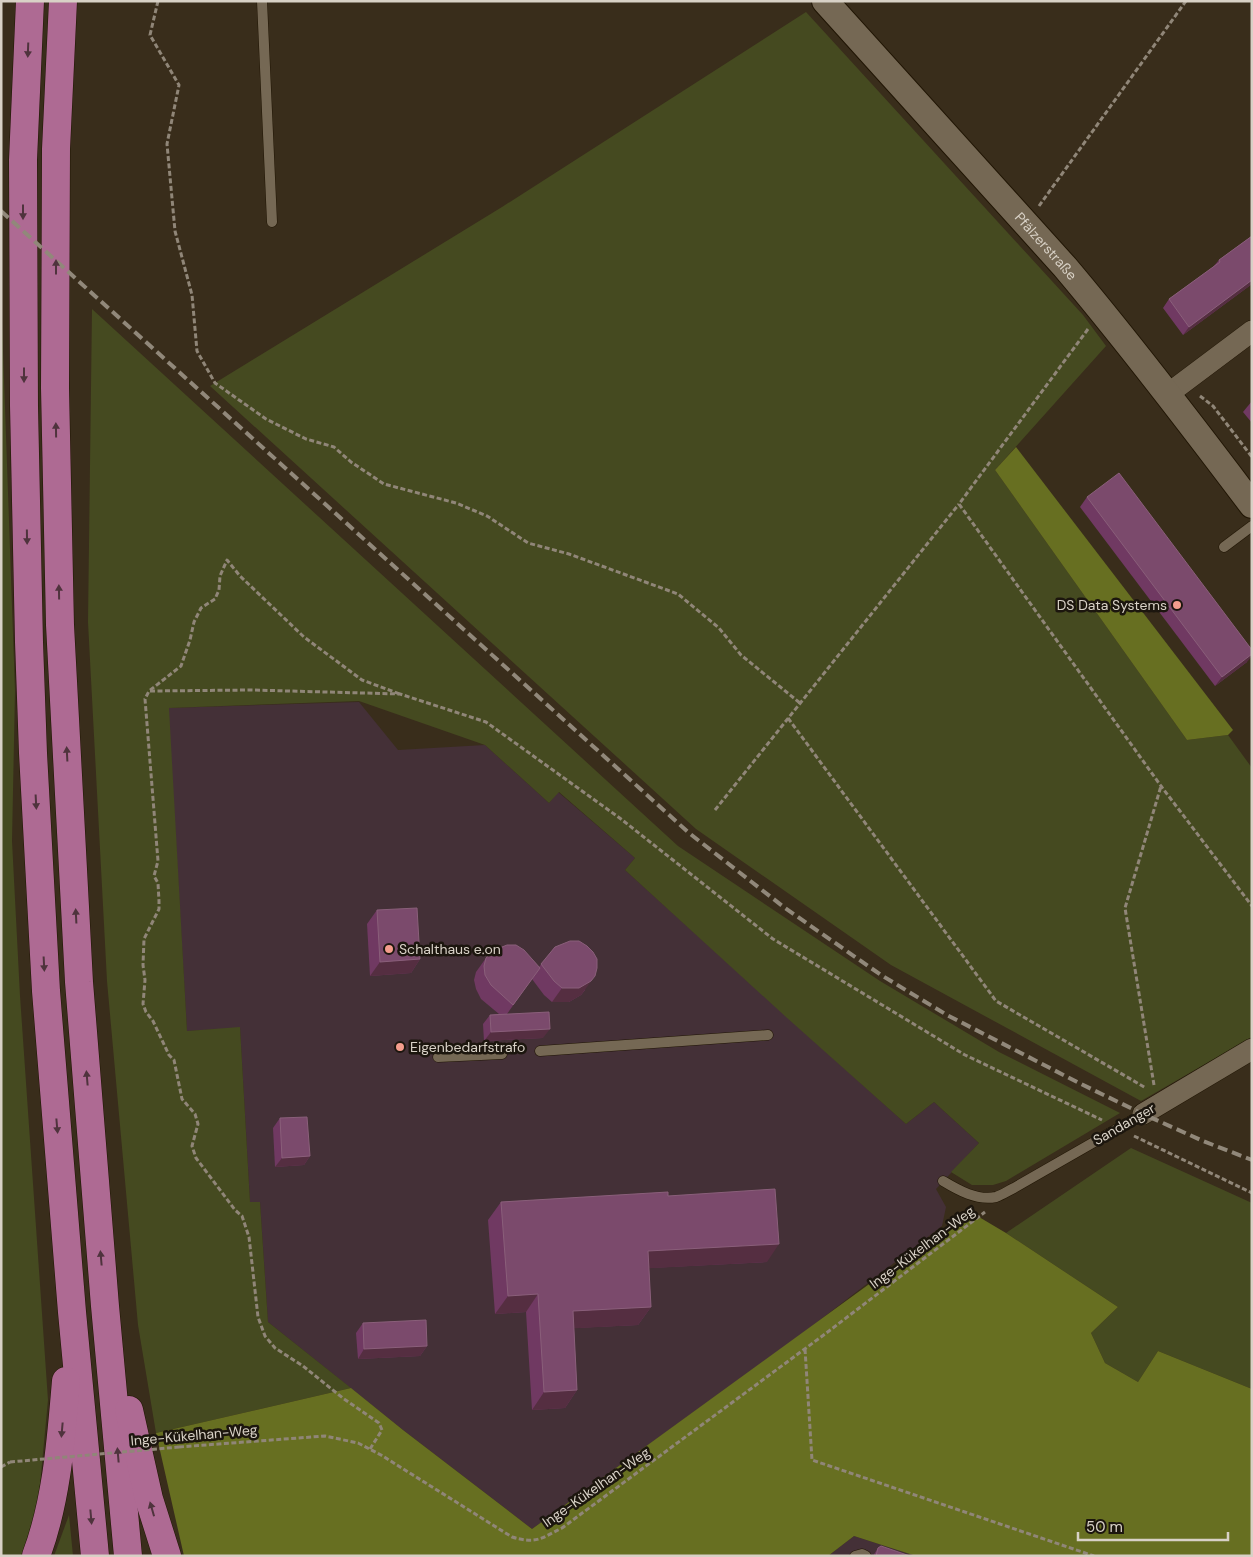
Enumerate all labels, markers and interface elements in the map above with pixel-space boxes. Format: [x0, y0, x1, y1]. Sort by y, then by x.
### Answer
one-way arrow [23, 42, 31, 58]
one-way arrow [19, 205, 27, 221]
street label: Pfälzerstraße [1011, 208, 1081, 284]
one-way arrow [52, 259, 60, 275]
one-way arrow [20, 367, 28, 383]
one-way arrow [52, 421, 60, 437]
one-way arrow [23, 530, 31, 546]
one-way arrow [55, 584, 63, 600]
place label: DS Data Systems [1057, 596, 1167, 614]
marker: DS Data Systems [1171, 599, 1183, 611]
one-way arrow [62, 746, 70, 762]
one-way arrow [32, 794, 40, 810]
one-way arrow [71, 908, 79, 924]
place label: Schalthaus e.on [399, 940, 501, 958]
marker: Schalthaus e.on [383, 943, 395, 955]
one-way arrow [41, 957, 49, 973]
place label: Eigenbedarfstrafo [410, 1038, 525, 1056]
marker: Eigenbedarfstrafo [394, 1041, 406, 1053]
one-way arrow [83, 1070, 91, 1086]
street label: Sandanger [1090, 1099, 1158, 1149]
one-way arrow [53, 1119, 61, 1135]
street label: Inge-Kükelhan-Weg [866, 1201, 978, 1292]
one-way arrow [97, 1249, 105, 1265]
street label: Inge-Kükelhan-Weg [130, 1420, 258, 1450]
one-way arrow [57, 1422, 65, 1438]
street label: Inge-Kükelhan-Weg [539, 1443, 653, 1531]
one-way arrow [114, 1447, 122, 1463]
one-way arrow [148, 1502, 156, 1517]
one-way arrow [88, 1509, 96, 1525]
scale bar [1078, 1510, 1228, 1542]
text: 50 m [1086, 1517, 1123, 1537]

